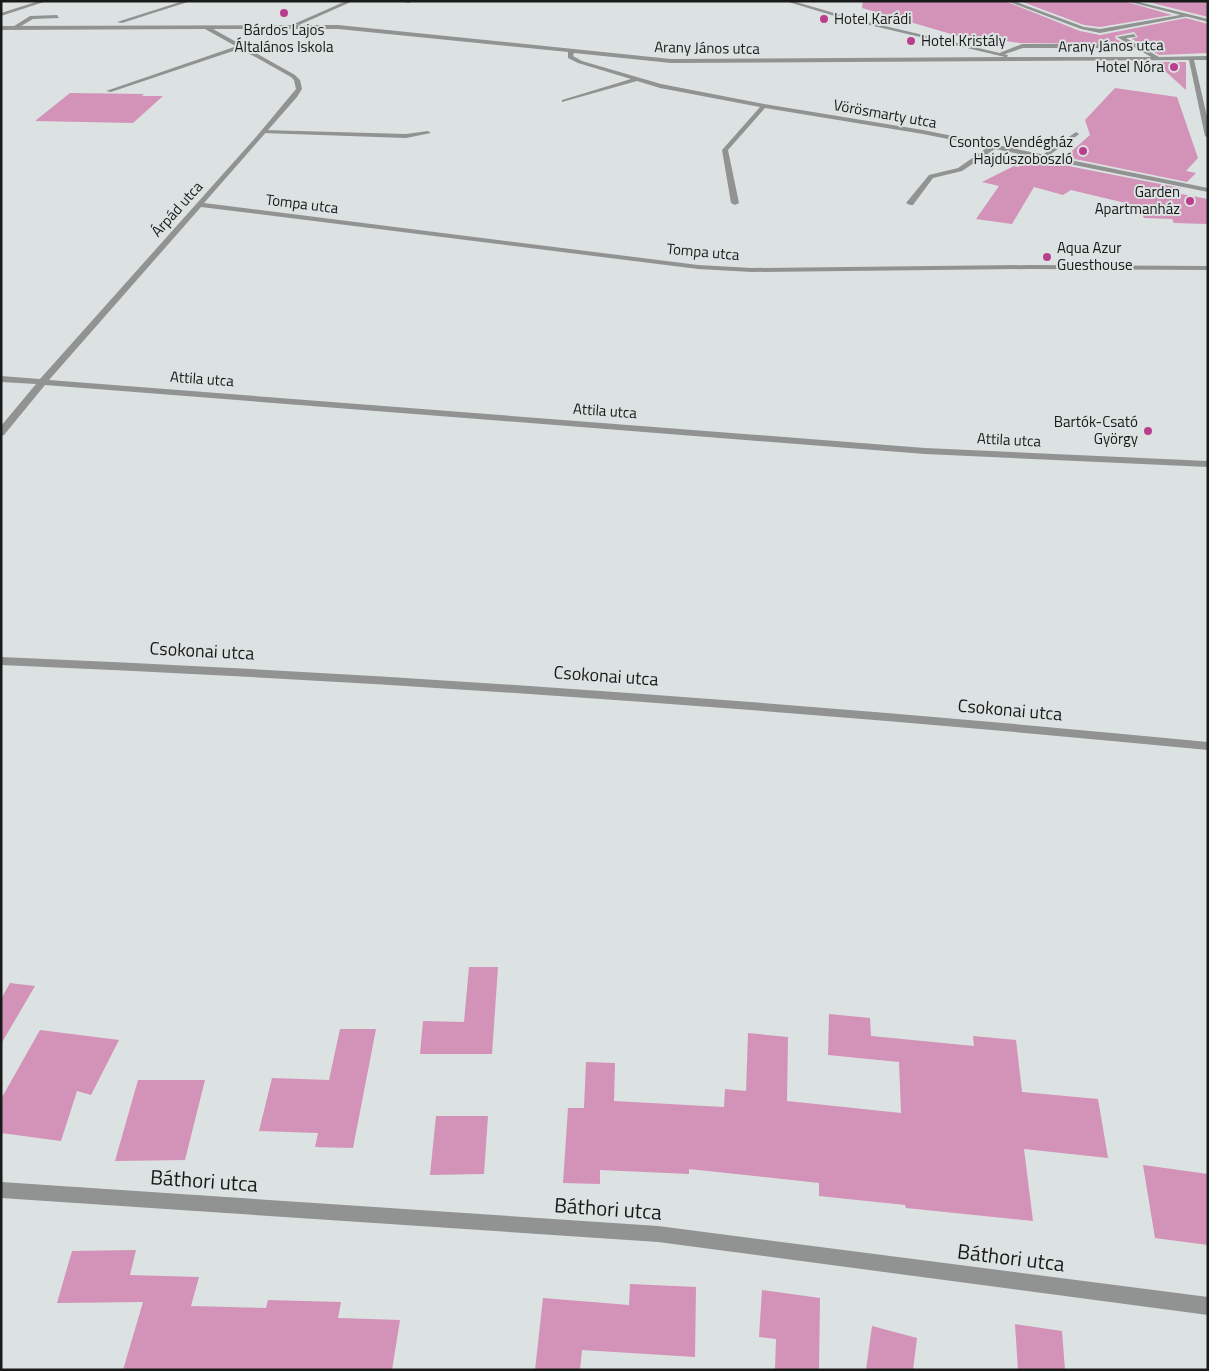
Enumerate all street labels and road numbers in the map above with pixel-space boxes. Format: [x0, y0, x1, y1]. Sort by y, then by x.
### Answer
street label: Arany János utca [1058, 33, 1164, 58]
street label: Arany János utca [654, 35, 760, 60]
street label: Vörösmarty utca [832, 93, 939, 134]
street label: Árpád utca [145, 175, 208, 242]
street label: Tompa utca [264, 188, 340, 219]
street label: Tompa utca [666, 237, 741, 266]
street label: Attila utca [169, 365, 235, 392]
street label: Attila utca [572, 397, 638, 424]
street label: Attila utca [976, 426, 1042, 453]
street label: Csokonai utca [149, 634, 255, 667]
street label: Csokonai utca [553, 658, 659, 693]
street label: Csokonai utca [957, 691, 1063, 728]
street label: Báthori utca [149, 1160, 259, 1200]
street label: Báthori utca [553, 1188, 663, 1228]
street label: Báthori utca [956, 1235, 1067, 1280]

